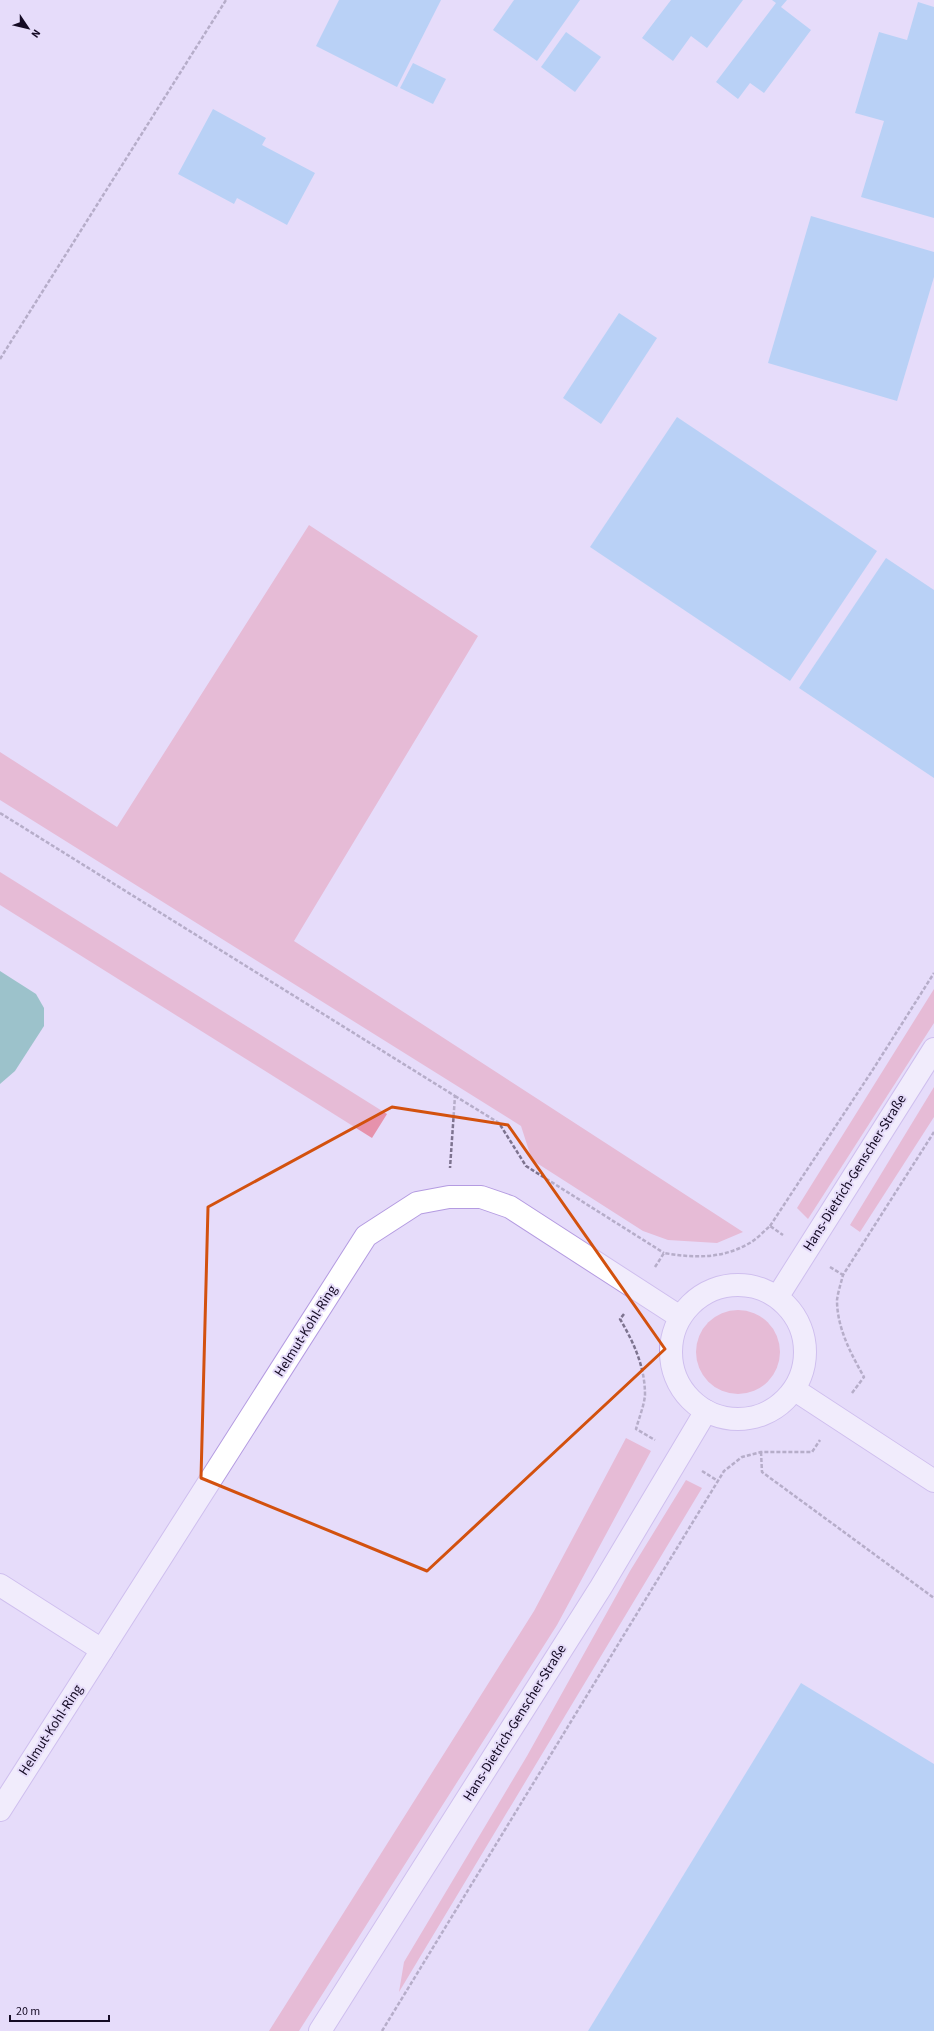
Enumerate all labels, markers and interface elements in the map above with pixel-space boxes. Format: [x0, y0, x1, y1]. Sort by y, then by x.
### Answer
north arrow [8, 8, 48, 48]
text: N [28, 26, 44, 41]
street label: Hans-Dietrich-Genscher-Straße [798, 1091, 912, 1255]
street label: Helmut-Kohl-Ring [270, 1281, 342, 1381]
street label: Hans-Dietrich-Genscher-Straße [458, 1641, 572, 1805]
street label: Helmut-Kohl-Ring [14, 1681, 88, 1779]
scale bar [10, 1997, 109, 2023]
text: 20 m [16, 2003, 40, 2020]

